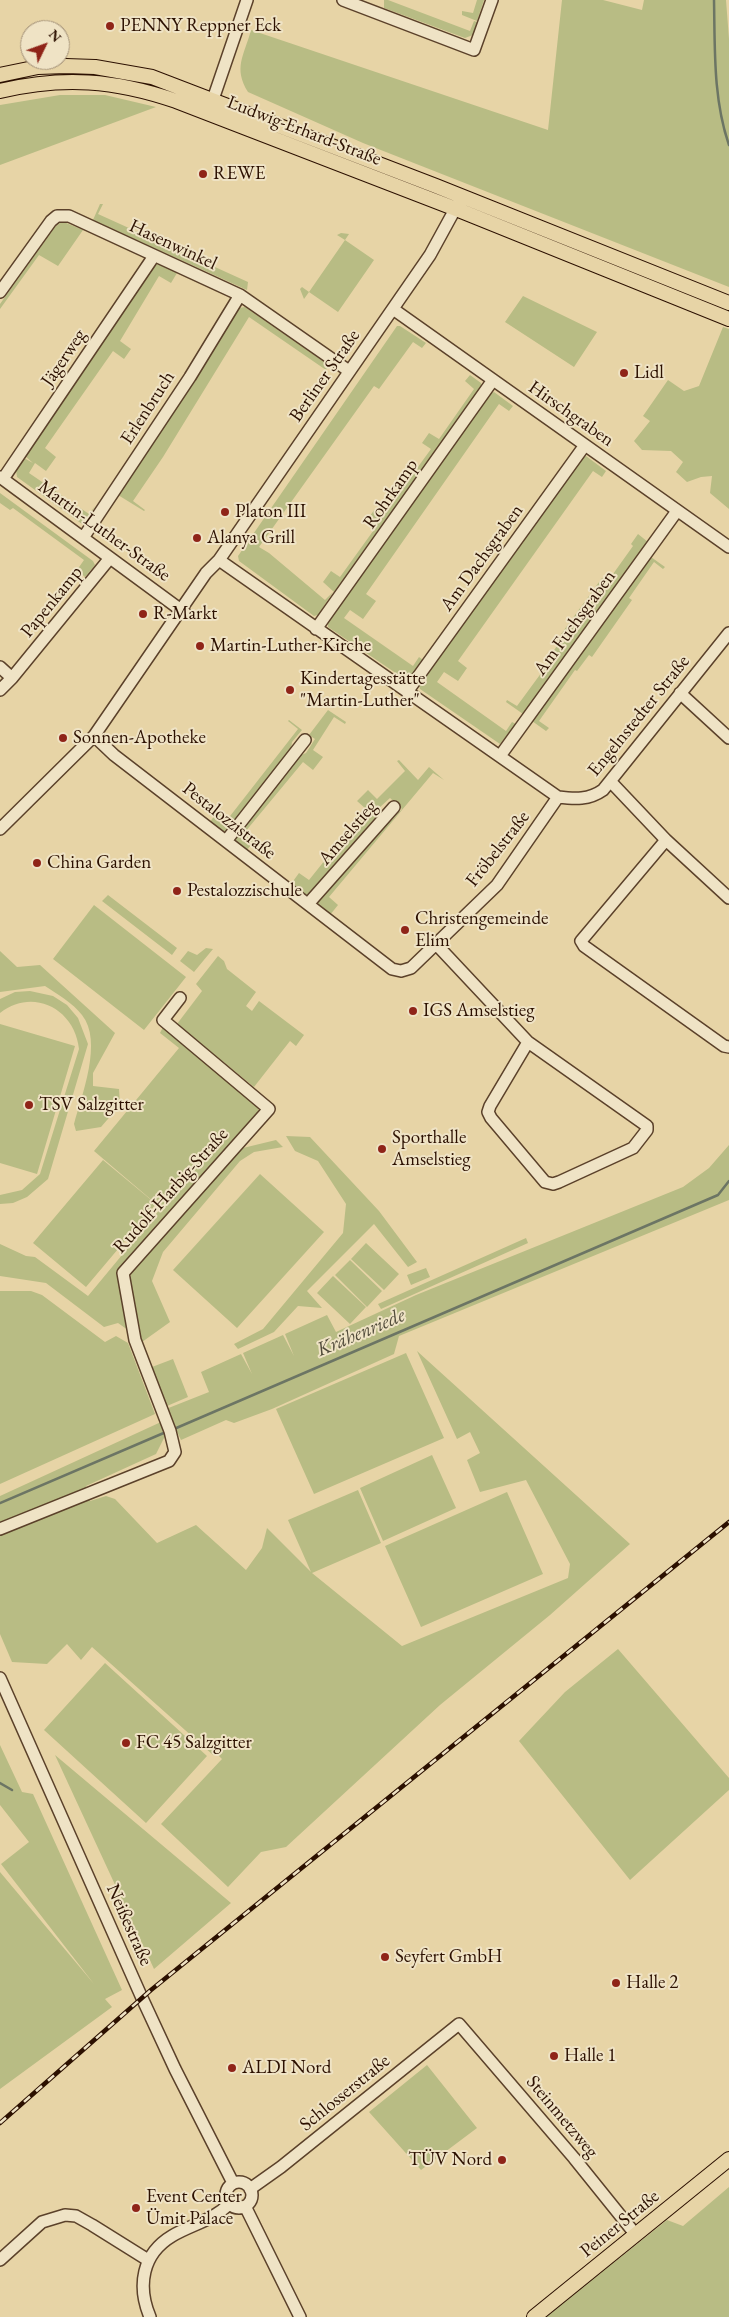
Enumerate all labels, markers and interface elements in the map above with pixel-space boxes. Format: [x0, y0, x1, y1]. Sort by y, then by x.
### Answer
place label: PENNY Reppner Eck [120, 15, 281, 37]
north arrow [20, 20, 70, 70]
marker: PENNY Reppner Eck [104, 20, 116, 32]
text: N [45, 25, 66, 46]
street label: Ludwig-Erhard-Straße [224, 91, 384, 171]
place label: REWE [213, 163, 265, 185]
marker: REWE [197, 168, 209, 180]
street label: Hasenwinkel [125, 215, 221, 275]
street label: Jägerweg [37, 325, 91, 391]
street label: Berliner Straße [285, 325, 365, 427]
place label: Lidl [634, 362, 664, 384]
street label: Erlenbruch [116, 367, 180, 449]
marker: Lidl [618, 367, 630, 379]
street label: Hirschgraben [524, 376, 618, 452]
street label: Rohrkamp [359, 455, 423, 533]
street label: Martin-Luther-Straße [33, 475, 175, 587]
street label: Am Dachsgraben [436, 500, 528, 616]
place label: Platon III [235, 501, 306, 523]
marker: Platon III [219, 506, 231, 518]
place label: Alanya Grill [207, 527, 295, 549]
marker: Alanya Grill [191, 532, 203, 544]
street label: Papenkamp [16, 562, 88, 642]
street label: Am Fuchsgraben [529, 566, 621, 680]
place label: R-Markt [153, 603, 217, 625]
marker: R-Markt [137, 608, 149, 620]
place label: Martin-Luther-Kirche [210, 635, 371, 657]
marker: Martin-Luther-Kirche [194, 640, 206, 652]
street label: Engelnstedter Straße [583, 651, 695, 781]
place label: Kindertagesstätte "Martin-Luther" [300, 668, 425, 712]
marker: Kindertagesstätte "Martin-Luther" [284, 684, 296, 696]
place label: Sonnen-Apotheke [73, 727, 206, 749]
marker: Sonnen-Apotheke [57, 732, 69, 744]
street label: Pestalozzistraße [178, 777, 280, 865]
street label: Amselstieg [314, 796, 382, 870]
street label: Fröbelstraße [461, 806, 535, 892]
place label: China Garden [47, 852, 151, 874]
marker: China Garden [31, 857, 43, 869]
place label: Pestalozzischule [187, 880, 302, 902]
marker: Pestalozzischule [171, 885, 183, 897]
place label: Christengemeinde Elim [415, 908, 548, 952]
marker: Christengemeinde Elim [399, 924, 411, 936]
place label: IGS Amselstieg [423, 1000, 534, 1022]
marker: IGS Amselstieg [407, 1005, 419, 1017]
place label: TSV Salzgitter [39, 1094, 144, 1116]
marker: TSV Salzgitter [23, 1099, 35, 1111]
street label: Rudolf-Harbig-Straße [109, 1124, 233, 1258]
place label: Sporthalle Amselstieg [392, 1127, 470, 1171]
marker: Sporthalle Amselstieg [376, 1143, 388, 1155]
water label: Krähenriede [313, 1304, 409, 1362]
place label: FC 45 Salzgitter [136, 1732, 252, 1754]
marker: FC 45 Salzgitter [120, 1737, 132, 1749]
street label: Neißestraße [101, 1881, 157, 1969]
place label: Seyfert GmbH [395, 1946, 502, 1968]
marker: Seyfert GmbH [379, 1951, 391, 1963]
place label: Halle 2 [626, 1972, 678, 1994]
marker: Halle 2 [610, 1977, 622, 1989]
place label: Halle 1 [564, 2045, 616, 2067]
street label: Schlosserstraße [295, 2050, 395, 2136]
marker: Halle 1 [548, 2050, 560, 2062]
place label: ALDI Nord [242, 2057, 331, 2079]
marker: ALDI Nord [226, 2062, 238, 2074]
street label: Steinmetzweg [521, 2071, 603, 2163]
place label: TÜV Nord [408, 2149, 492, 2171]
marker: TÜV Nord [496, 2154, 508, 2166]
street label: Peiner Straße [576, 2185, 664, 2263]
place label: Event Center Ümit Palace [146, 2186, 242, 2230]
marker: Event Center Ümit Palace [130, 2202, 142, 2214]

